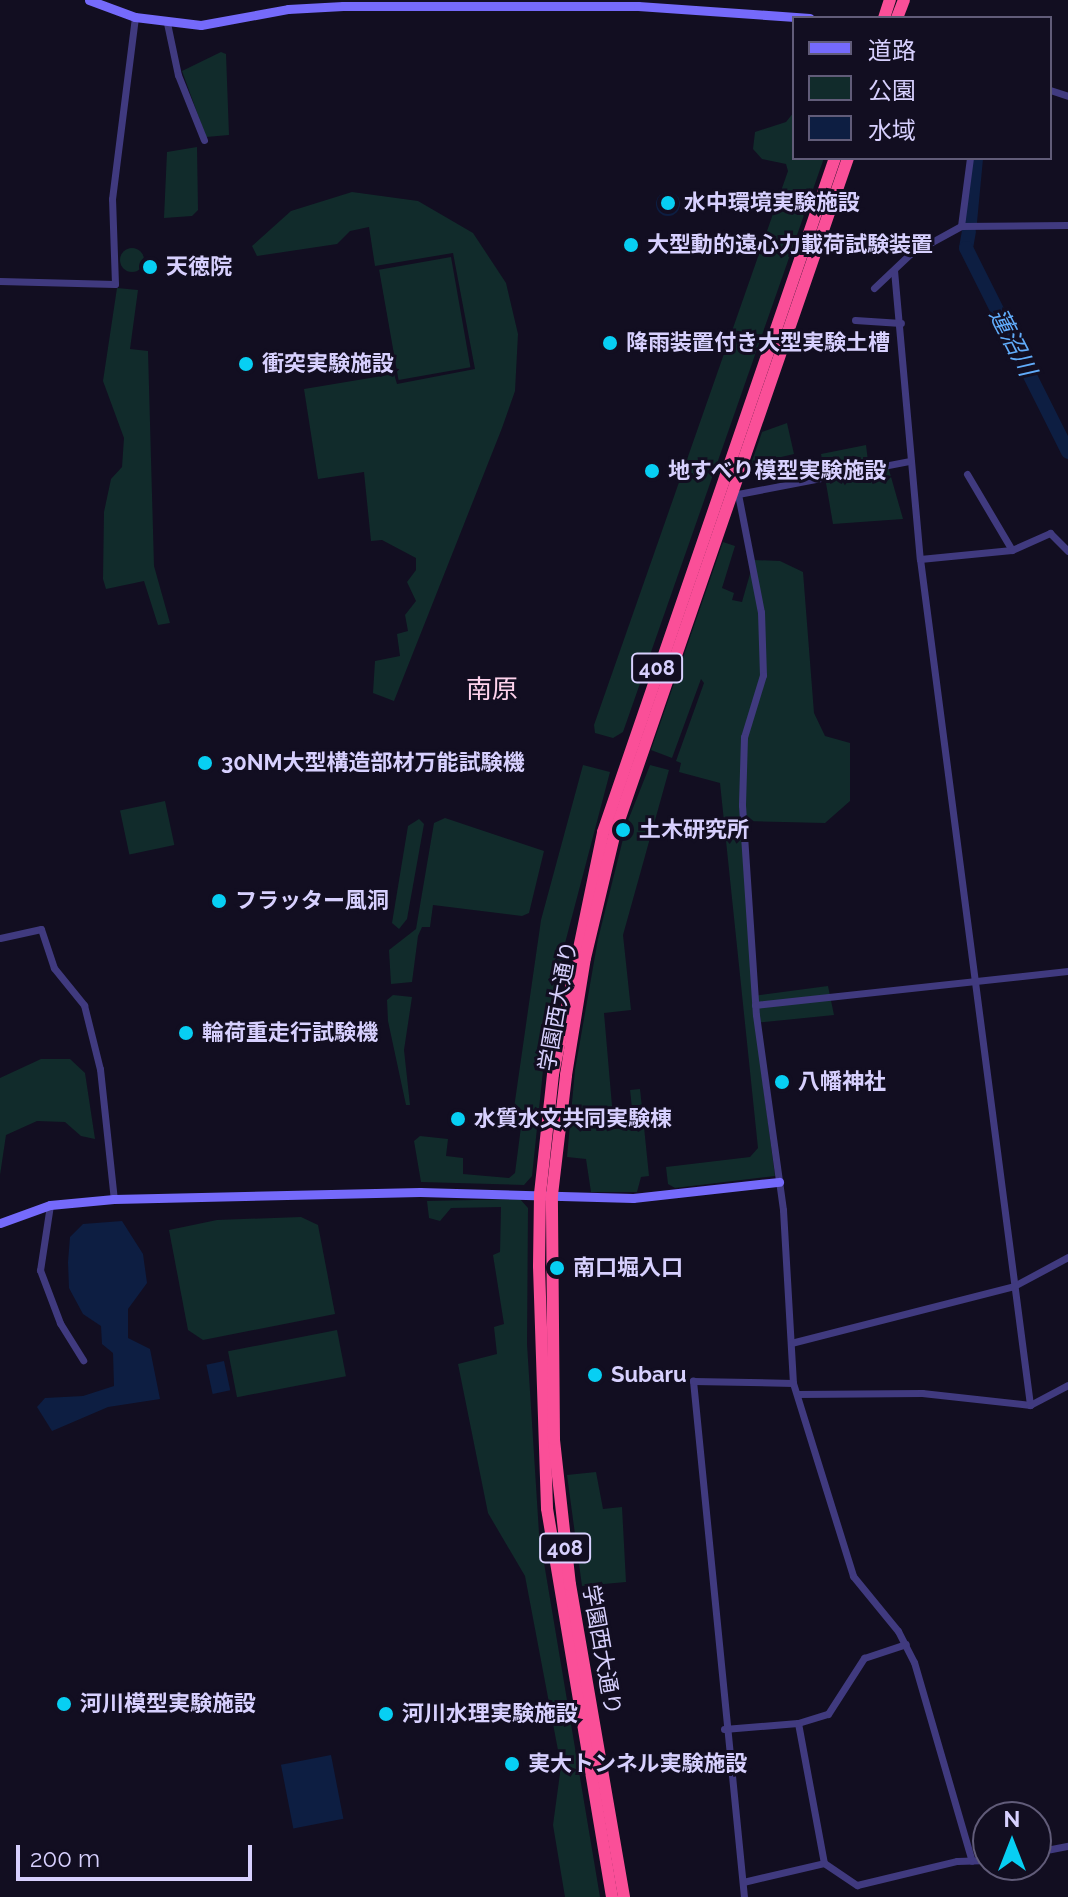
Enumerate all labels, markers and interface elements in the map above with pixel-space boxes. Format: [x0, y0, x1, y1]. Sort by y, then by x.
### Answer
legend [792, 16, 1052, 160]
text: 道路 [868, 36, 916, 65]
text: 公園 [868, 76, 916, 105]
text: 水域 [868, 116, 916, 145]
place label: 水中環境実験施設 [684, 190, 860, 216]
marker: 水中環境実験施設 [659, 194, 677, 212]
place label: 大型動的遠心力載荷試験装置 [647, 232, 933, 258]
marker: 大型動的遠心力載荷試験装置 [622, 236, 640, 254]
place label: 天徳院 [166, 254, 232, 280]
marker: 天徳院 [141, 258, 159, 276]
water label: 蓮沼川 [984, 303, 1042, 381]
place label: 降雨装置付き大型実験土槽 [626, 330, 890, 356]
marker: 降雨装置付き大型実験土槽 [601, 334, 619, 352]
place label: 衝突実験施設 [262, 351, 394, 377]
marker: 衝突実験施設 [237, 355, 255, 373]
place label: 地すべり模型実験施設 [668, 458, 888, 484]
marker: 地すべり模型実験施設 [643, 462, 661, 480]
road number: 408 [631, 652, 683, 684]
district label: 南原 [466, 674, 518, 706]
place label: 30NM大型構造部材万能試験機 [221, 750, 525, 776]
marker: 30NM大型構造部材万能試験機 [196, 754, 214, 772]
place label: 土木研究所 [639, 817, 749, 843]
marker: 土木研究所 [614, 821, 632, 839]
place label: フラッター風洞 [235, 888, 389, 914]
marker: フラッター風洞 [210, 892, 228, 910]
street label: 学園西大通り [534, 939, 582, 1073]
place label: 輪荷重走行試験機 [202, 1020, 378, 1046]
marker: 輪荷重走行試験機 [177, 1024, 195, 1042]
place label: 八幡神社 [798, 1069, 886, 1095]
marker: 八幡神社 [773, 1073, 791, 1091]
place label: 水質水文共同実験棟 [474, 1106, 672, 1132]
marker: 水質水文共同実験棟 [449, 1110, 467, 1128]
place label: 南口堀入口 [573, 1255, 683, 1281]
marker: 南口堀入口 [548, 1259, 566, 1277]
place label: Subaru [611, 1362, 687, 1388]
marker: Subaru [586, 1366, 604, 1384]
road number: 408 [539, 1532, 591, 1564]
street label: 学園西大通り [578, 1583, 626, 1717]
place label: 河川模型実験施設 [80, 1691, 256, 1717]
marker: 河川模型実験施設 [55, 1695, 73, 1713]
place label: 河川水理実験施設 [402, 1701, 578, 1727]
marker: 河川水理実験施設 [377, 1705, 395, 1723]
place label: 実大トンネル実験施設 [528, 1751, 748, 1777]
marker: 実大トンネル実験施設 [503, 1755, 521, 1773]
north arrow [972, 1801, 1052, 1881]
text: N [1004, 1806, 1020, 1832]
scale bar [20, 1829, 256, 1879]
text: 200 m [30, 1844, 100, 1873]

